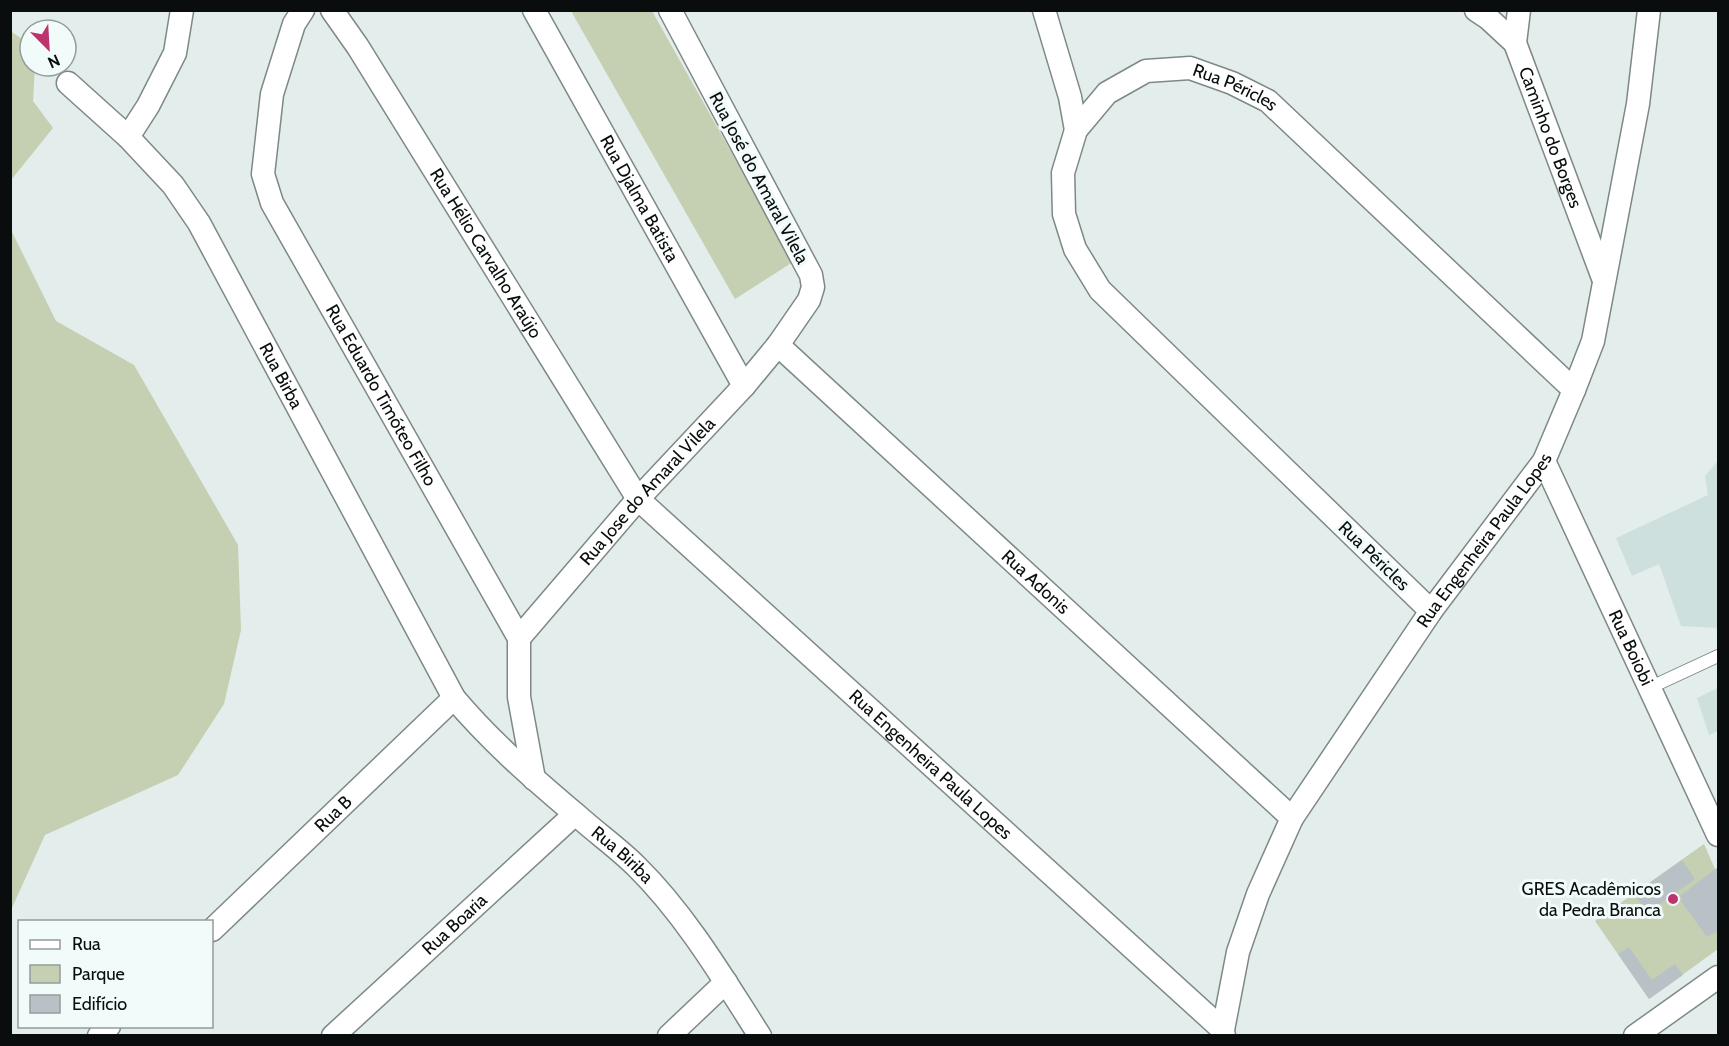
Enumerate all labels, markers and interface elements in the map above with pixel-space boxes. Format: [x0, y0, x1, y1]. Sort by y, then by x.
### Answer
north arrow [18, 18, 78, 78]
text: N [45, 50, 63, 72]
street label: Rua Péricles [1190, 59, 1283, 116]
street label: Caminho do Borges [1514, 64, 1587, 211]
street label: Rua José do Amaral Vilela [704, 88, 814, 268]
street label: Rua Djalma Batista [595, 131, 684, 266]
street label: Rua Hélio Carvalho Araújo [425, 164, 547, 342]
street label: Rua Eduardo Timóteo Filho [321, 301, 441, 490]
street label: Rua Birba [254, 339, 308, 413]
street label: Rua Jose do Amaral Vilela [575, 413, 720, 570]
street label: Rua Engenheira Paula Lopes [1412, 450, 1557, 632]
street label: Rua Péricles [1334, 517, 1414, 595]
street label: Rua Adonis [997, 545, 1074, 619]
street label: Rua Boiobi [1604, 606, 1658, 689]
street label: Rua Engenheira Paula Lopes [844, 685, 1017, 844]
street label: Rua B [310, 791, 357, 837]
street label: Rua Biriba [587, 821, 658, 888]
place label: GRES Acadêmicos da Pedra Branca [1522, 878, 1661, 921]
street label: Rua Boaria [418, 889, 492, 960]
marker: GRES Acadêmicos da Pedra Branca [1666, 892, 1680, 906]
legend [18, 920, 213, 1028]
text: Rua [72, 933, 101, 955]
text: Parque [72, 963, 125, 985]
text: Edifício [72, 993, 127, 1015]

